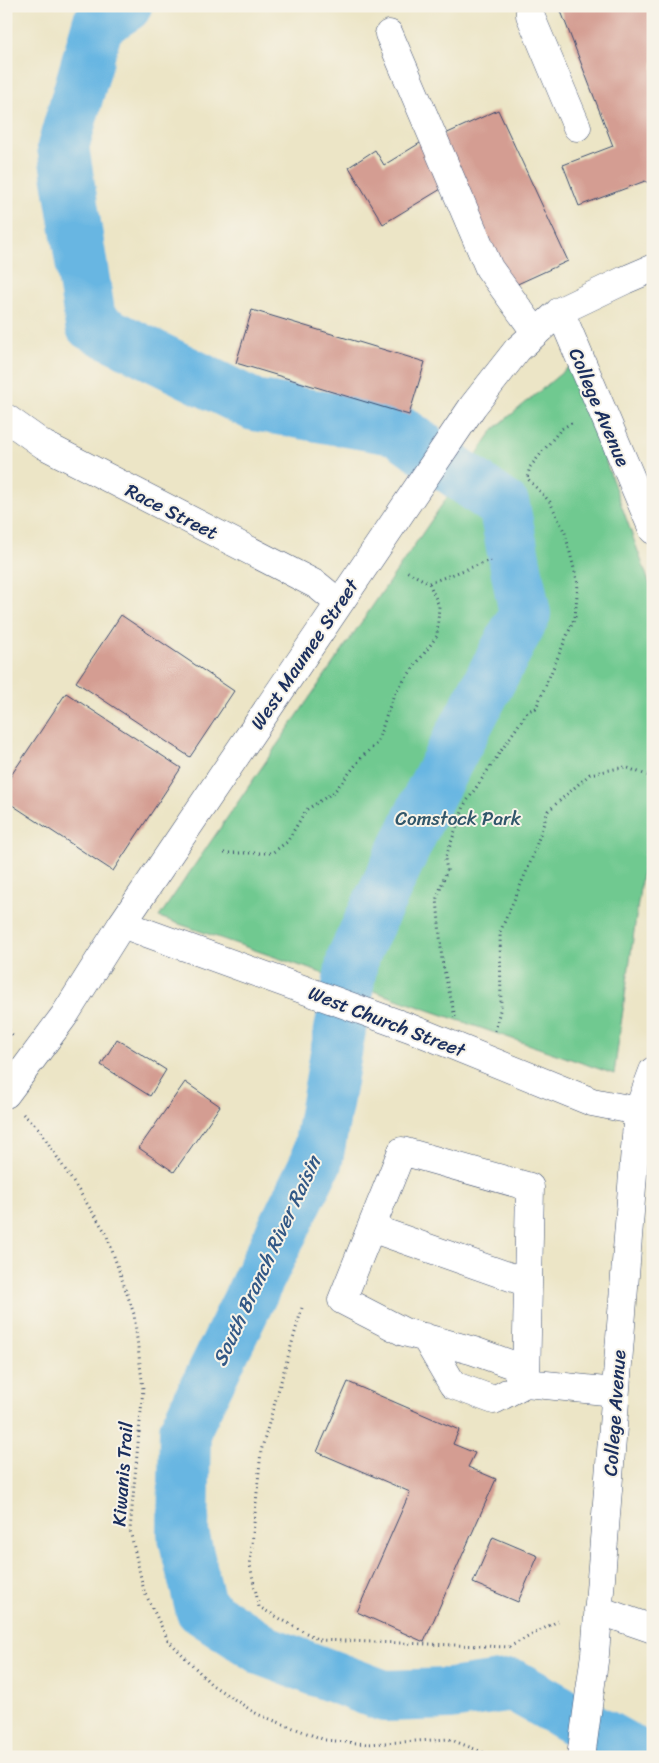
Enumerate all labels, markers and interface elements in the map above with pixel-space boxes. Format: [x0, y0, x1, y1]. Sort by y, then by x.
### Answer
street label: College Avenue [560, 343, 639, 472]
street label: Race Street [120, 474, 224, 549]
street label: West Maumee Street [242, 571, 368, 736]
park label: Comstock Park [395, 802, 522, 835]
street label: West Church Street [304, 976, 471, 1067]
water label: South Branch River Raisin [202, 1148, 331, 1372]
street label: College Avenue [594, 1349, 635, 1477]
street label: Kiwanis Trail [102, 1420, 143, 1527]

